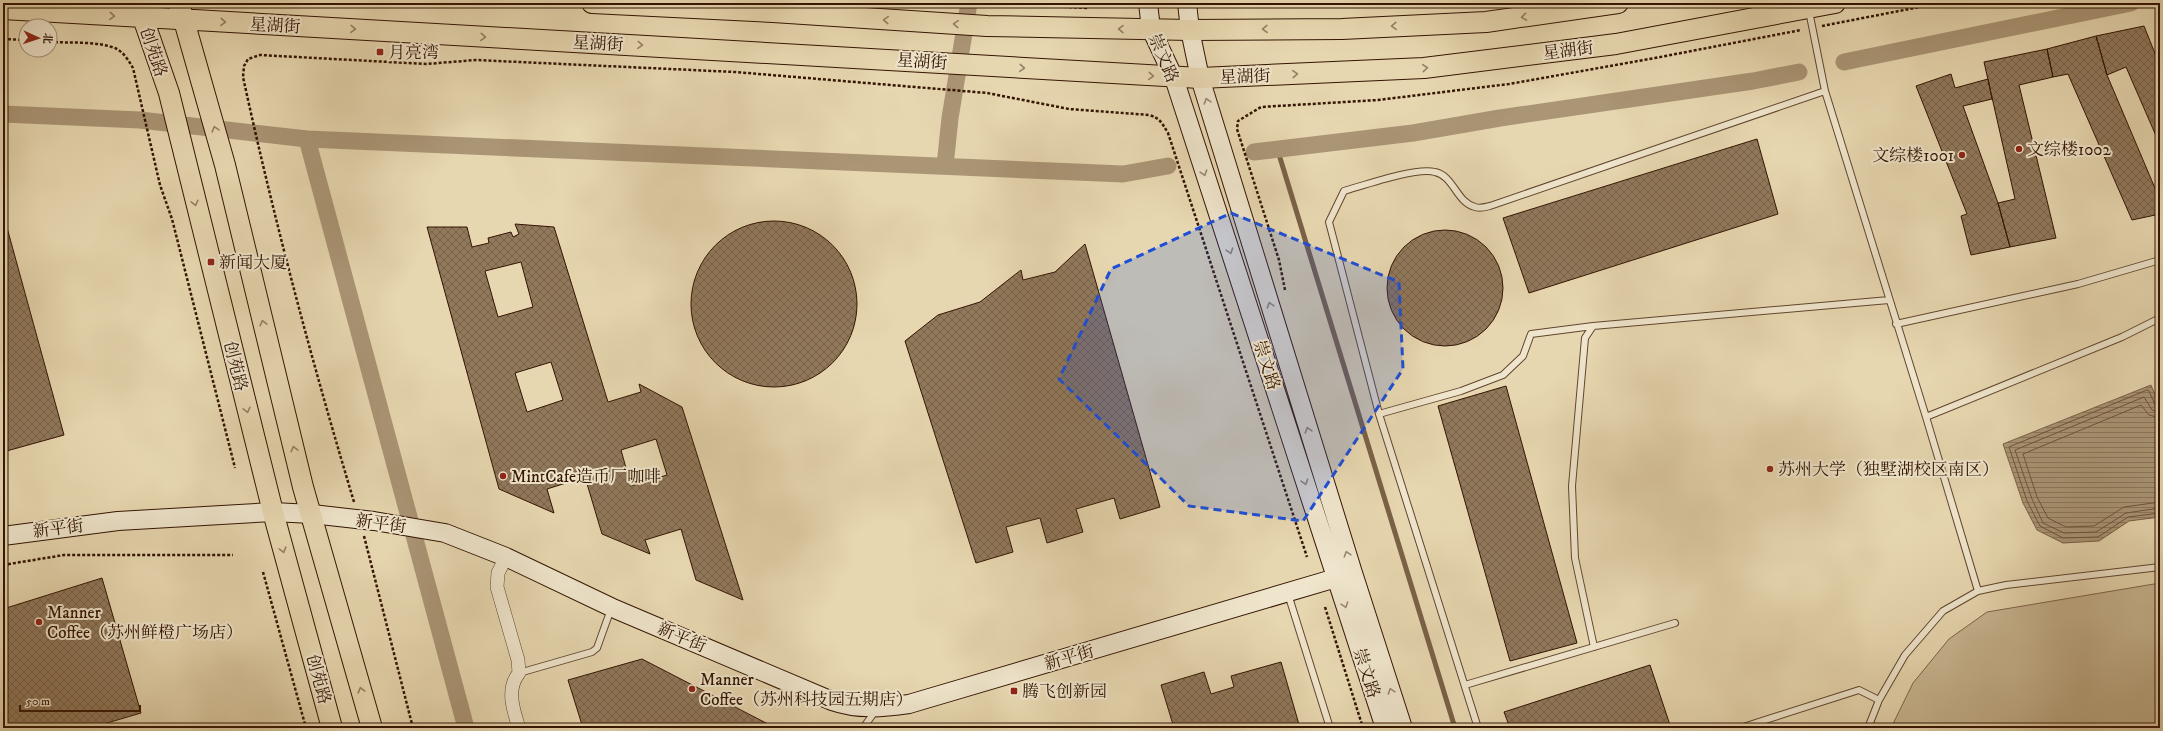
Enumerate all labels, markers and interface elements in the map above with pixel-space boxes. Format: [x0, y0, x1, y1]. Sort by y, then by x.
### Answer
one-way arrow [109, 12, 115, 21]
one-way arrow [1521, 12, 1527, 21]
street label: 星湖街 [249, 14, 301, 38]
one-way arrow [883, 15, 889, 24]
north arrow [18, 18, 58, 58]
one-way arrow [220, 18, 226, 27]
one-way arrow [953, 20, 959, 28]
one-way arrow [1391, 22, 1397, 30]
one-way arrow [1118, 24, 1124, 33]
street label: 创苑路 [134, 25, 172, 80]
one-way arrow [350, 25, 356, 34]
one-way arrow [1262, 25, 1268, 34]
street label: 崇文路 [1143, 31, 1183, 86]
one-way arrow [480, 32, 486, 41]
street label: 星湖街 [572, 32, 624, 56]
text: 北 [40, 33, 54, 44]
street label: 星湖街 [1541, 37, 1595, 65]
one-way arrow [637, 41, 643, 50]
place label: 月亮湾 [388, 42, 439, 64]
marker: 月亮湾 [375, 47, 385, 57]
street label: 星湖街 [896, 49, 948, 75]
one-way arrow [1019, 63, 1025, 72]
one-way arrow [1422, 63, 1428, 72]
street label: 星湖街 [1219, 65, 1271, 89]
one-way arrow [1292, 70, 1298, 78]
one-way arrow [1148, 72, 1154, 81]
one-way arrow [1203, 98, 1212, 105]
one-way arrow [211, 126, 220, 133]
place label: 文综楼1002 [2027, 139, 2111, 161]
marker: 文综楼1002 [2014, 144, 2024, 154]
place label: 文综楼1001 [1872, 145, 1954, 167]
marker: 文综楼1001 [1957, 150, 1967, 160]
one-way arrow [1200, 169, 1208, 176]
one-way arrow [190, 199, 199, 206]
one-way arrow [1225, 248, 1234, 255]
place label: 新闻大厦 [219, 252, 287, 274]
marker: 新闻大厦 [206, 257, 216, 267]
one-way arrow [1266, 302, 1275, 309]
one-way arrow [260, 320, 268, 326]
street label: 崇文路 [1248, 338, 1284, 393]
street label: 创苑路 [218, 339, 252, 394]
one-way arrow [242, 406, 251, 413]
one-way arrow [1304, 426, 1313, 433]
one-way arrow [291, 446, 299, 452]
place label: 苏州大学（独墅湖校区南区） [1778, 459, 1999, 481]
marker: 苏州大学（独墅湖校区南区） [1765, 464, 1775, 474]
place label: MintCafe造币厂咖啡 [511, 466, 661, 488]
marker: MintCafe造币厂咖啡 [498, 471, 508, 481]
one-way arrow [1300, 478, 1309, 485]
street label: 新平街 [354, 510, 408, 538]
street label: 新平街 [31, 515, 85, 543]
one-way arrow [278, 546, 287, 553]
one-way arrow [1343, 551, 1352, 558]
place label: Manner Coffee（苏州鲜橙广场店） [47, 602, 243, 644]
one-way arrow [1340, 602, 1349, 609]
marker: Manner Coffee（苏州鲜橙广场店） [34, 617, 44, 627]
street label: 新平街 [654, 618, 709, 658]
street label: 新平街 [1042, 640, 1097, 676]
street label: 崇文路 [1348, 646, 1384, 701]
street label: 创苑路 [301, 652, 335, 707]
place label: Manner Coffee（苏州科技园五期店） [700, 669, 913, 711]
place label: 腾飞创新园 [1022, 681, 1107, 703]
marker: Manner Coffee（苏州科技园五期店） [687, 684, 697, 694]
marker: 腾飞创新园 [1009, 686, 1019, 696]
scale bar [20, 687, 140, 713]
one-way arrow [358, 687, 366, 694]
one-way arrow [1387, 688, 1396, 695]
text: 50 m [26, 694, 50, 709]

